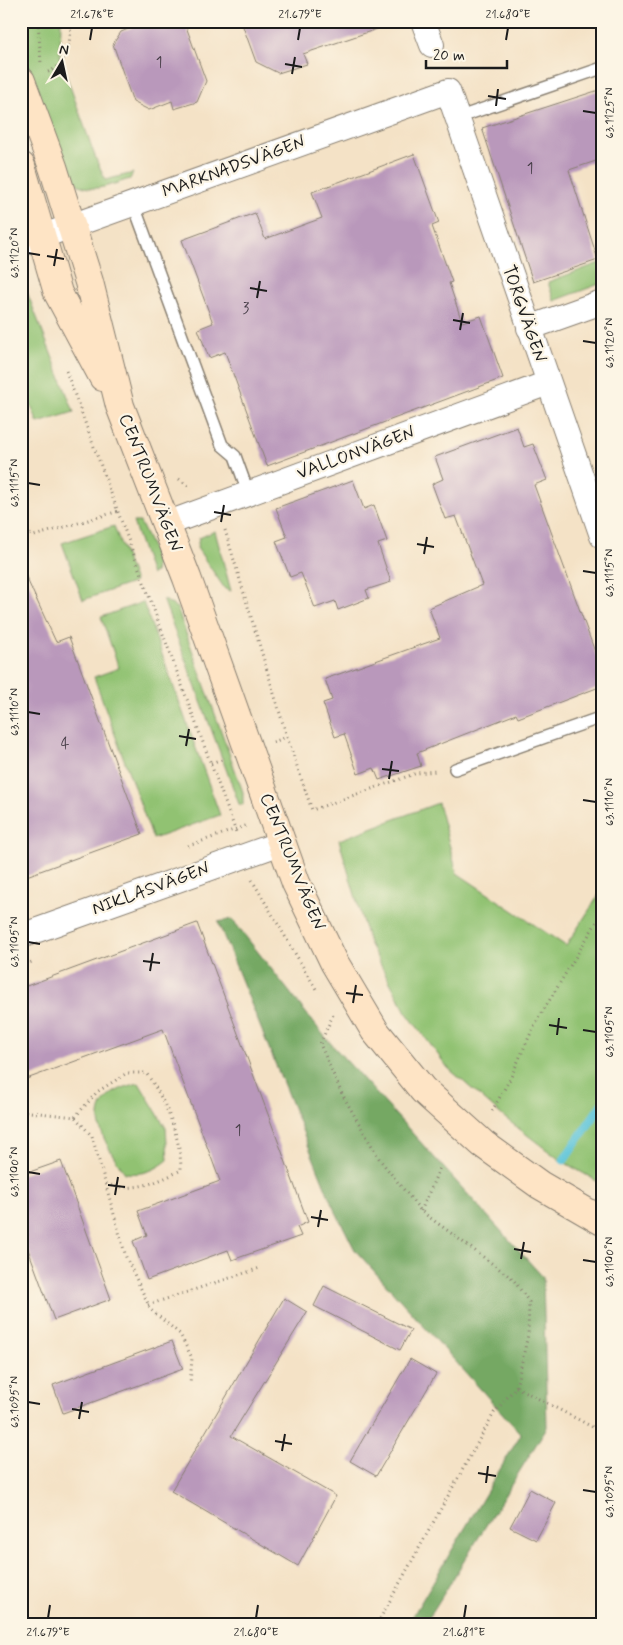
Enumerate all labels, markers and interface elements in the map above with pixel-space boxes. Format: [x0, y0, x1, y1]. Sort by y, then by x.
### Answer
text: 21.678°E [70, 7, 114, 23]
text: 21.679°E [278, 7, 322, 23]
text: 21.680°E [486, 7, 530, 23]
north arrow [38, 38, 88, 88]
scale bar [426, 38, 507, 70]
text: N [58, 41, 70, 60]
text: 20 m [433, 46, 465, 66]
house number: 1 [156, 53, 162, 73]
text: 63.1125°N [602, 88, 618, 138]
street label: MARKNADSVÄGEN [159, 130, 309, 204]
house number: 1 [527, 159, 533, 179]
text: 63.1120°N [7, 228, 23, 278]
street label: TORGVÄGEN [496, 262, 552, 366]
house number: 3 [243, 299, 250, 319]
text: 63.1120°N [602, 318, 618, 368]
street label: CENTRUMVÄGEN [113, 410, 187, 556]
street label: VALLONVÄGEN [293, 420, 419, 486]
text: 63.1115°N [7, 459, 23, 507]
text: 63.1115°N [602, 549, 618, 597]
text: 63.1110°N [7, 688, 23, 736]
house number: 4 [61, 734, 70, 754]
text: 63.1110°N [602, 778, 618, 826]
street label: CENTRUMVÄGEN [253, 790, 331, 934]
street label: NIKLASVÄGEN [89, 857, 213, 921]
text: 63.1105°N [7, 916, 23, 968]
text: 63.1105°N [602, 1006, 618, 1058]
house number: 1 [235, 1121, 241, 1141]
text: 63.1100°N [7, 1147, 23, 1197]
text: 63.1100°N [602, 1237, 618, 1287]
text: 63.1095°N [7, 1376, 23, 1428]
text: 63.1095°N [602, 1466, 618, 1518]
text: 21.679°E [26, 1625, 70, 1641]
text: 21.680°E [234, 1625, 278, 1641]
text: 21.681°E [443, 1625, 485, 1641]

